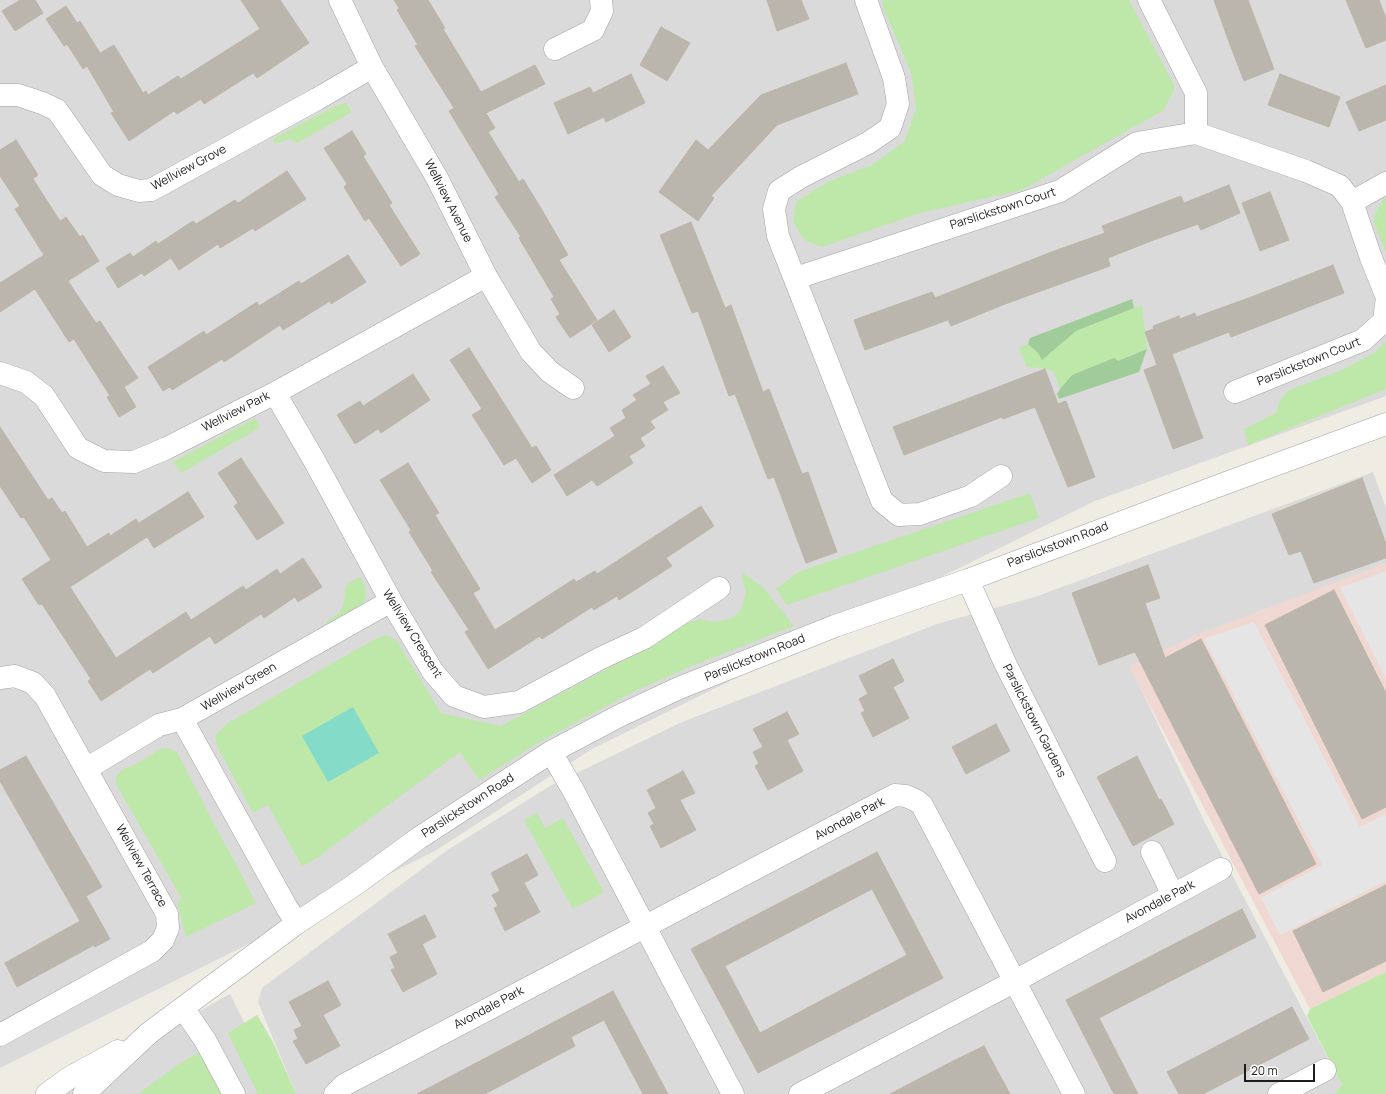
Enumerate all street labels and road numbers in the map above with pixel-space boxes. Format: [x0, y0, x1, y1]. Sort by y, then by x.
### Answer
street label: Wellview Grove [149, 142, 229, 194]
street label: Wellview Avenue [421, 157, 475, 245]
street label: Parslickstown Court [948, 185, 1058, 233]
street label: Parslickstown Court [1255, 335, 1363, 389]
street label: Wellview Park [200, 389, 272, 435]
street label: Parslickstown Road [1005, 519, 1111, 571]
street label: Wellview Crescent [379, 587, 445, 681]
street label: Parslickstown Road [703, 631, 807, 685]
street label: Wellview Green [199, 660, 279, 714]
street label: Parslickstown Gardens [999, 662, 1069, 780]
street label: Parslickstown Road [419, 771, 517, 841]
street label: Avondale Park [813, 795, 887, 843]
street label: Wellview Terrace [112, 822, 170, 910]
street label: Avondale Park [1123, 878, 1197, 926]
street label: Avondale Park [452, 984, 526, 1032]

